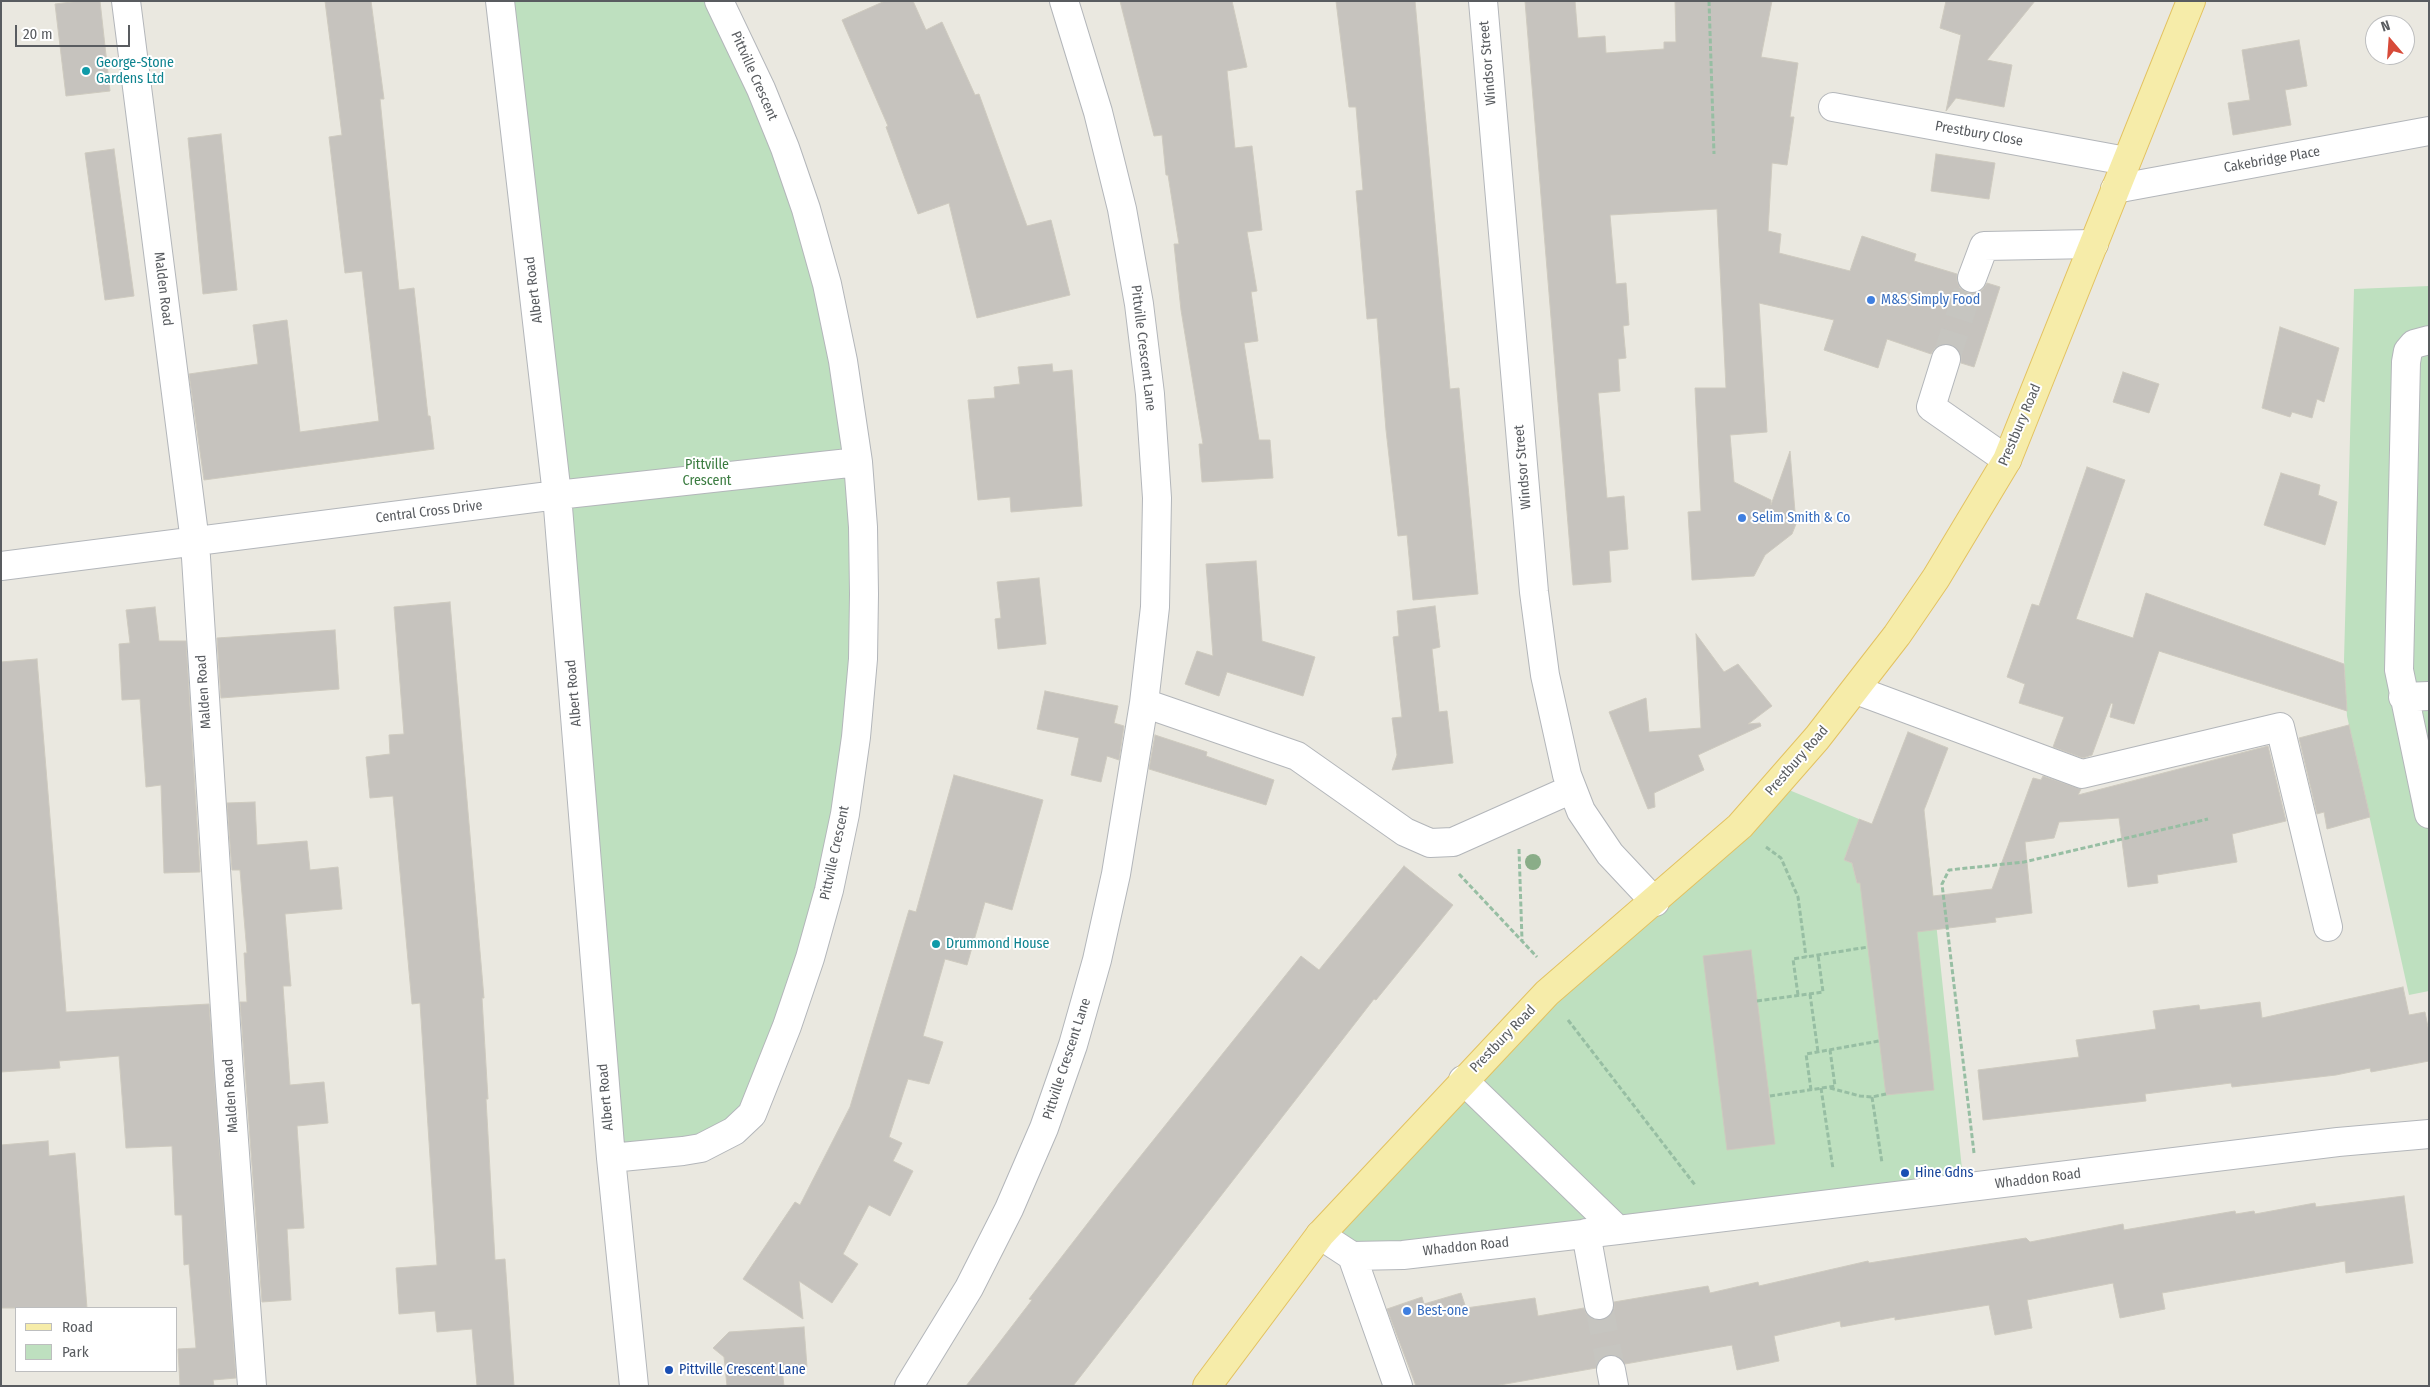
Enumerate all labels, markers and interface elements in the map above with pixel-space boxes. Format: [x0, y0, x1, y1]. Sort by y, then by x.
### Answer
scale bar [18, 15, 132, 47]
north arrow [2365, 15, 2415, 65]
text: N [2379, 17, 2392, 36]
street label: Windsor Street [1476, 20, 1500, 106]
text: 20 m [23, 25, 53, 43]
street label: Pittville Crescent [727, 29, 781, 123]
place label: George-Stone Gardens Ltd [96, 55, 174, 88]
marker: George-Stone Gardens Ltd [80, 65, 92, 77]
street label: Prestbury Close [1934, 118, 2024, 150]
street label: Cakebridge Place [2223, 143, 2321, 177]
street label: Malden Road [150, 251, 176, 327]
street label: Albert Road [522, 256, 546, 324]
street label: Pittville Crescent Lane [1127, 284, 1159, 412]
place label: M&S Simply Food [1881, 292, 1980, 308]
marker: M&S Simply Food [1865, 294, 1877, 306]
street label: Prestbury Road [1995, 382, 2045, 468]
street label: Windsor Street [1511, 424, 1535, 510]
park label: Pittville Crescent [683, 457, 731, 490]
street label: Central Cross Drive [375, 497, 483, 527]
place label: Selim Smith & Co [1752, 510, 1850, 526]
marker: Selim Smith & Co [1736, 512, 1748, 524]
street label: Malden Road [193, 654, 215, 730]
street label: Albert Road [563, 659, 585, 727]
street label: Prestbury Road [1762, 723, 1832, 799]
street label: Pittville Crescent [817, 804, 853, 902]
place label: Drummond House [946, 936, 1049, 952]
marker: Drummond House [930, 938, 942, 950]
street label: Pittville Crescent Lane [1039, 996, 1095, 1122]
street label: Prestbury Road [1467, 1002, 1539, 1076]
street label: Malden Road [220, 1058, 242, 1134]
street label: Albert Road [595, 1063, 617, 1131]
place label: Hine Gdns [1915, 1165, 1973, 1181]
street label: Whaddon Road [1994, 1165, 2082, 1193]
marker: Hine Gdns [1899, 1167, 1911, 1179]
street label: Whaddon Road [1422, 1234, 1510, 1260]
place label: Best-one [1417, 1303, 1468, 1319]
marker: Best-one [1401, 1305, 1413, 1317]
legend [15, 1307, 178, 1372]
text: Road [62, 1318, 93, 1336]
text: Park [62, 1343, 89, 1361]
place label: Pittville Crescent Lane [679, 1362, 806, 1378]
marker: Pittville Crescent Lane [663, 1364, 675, 1376]

